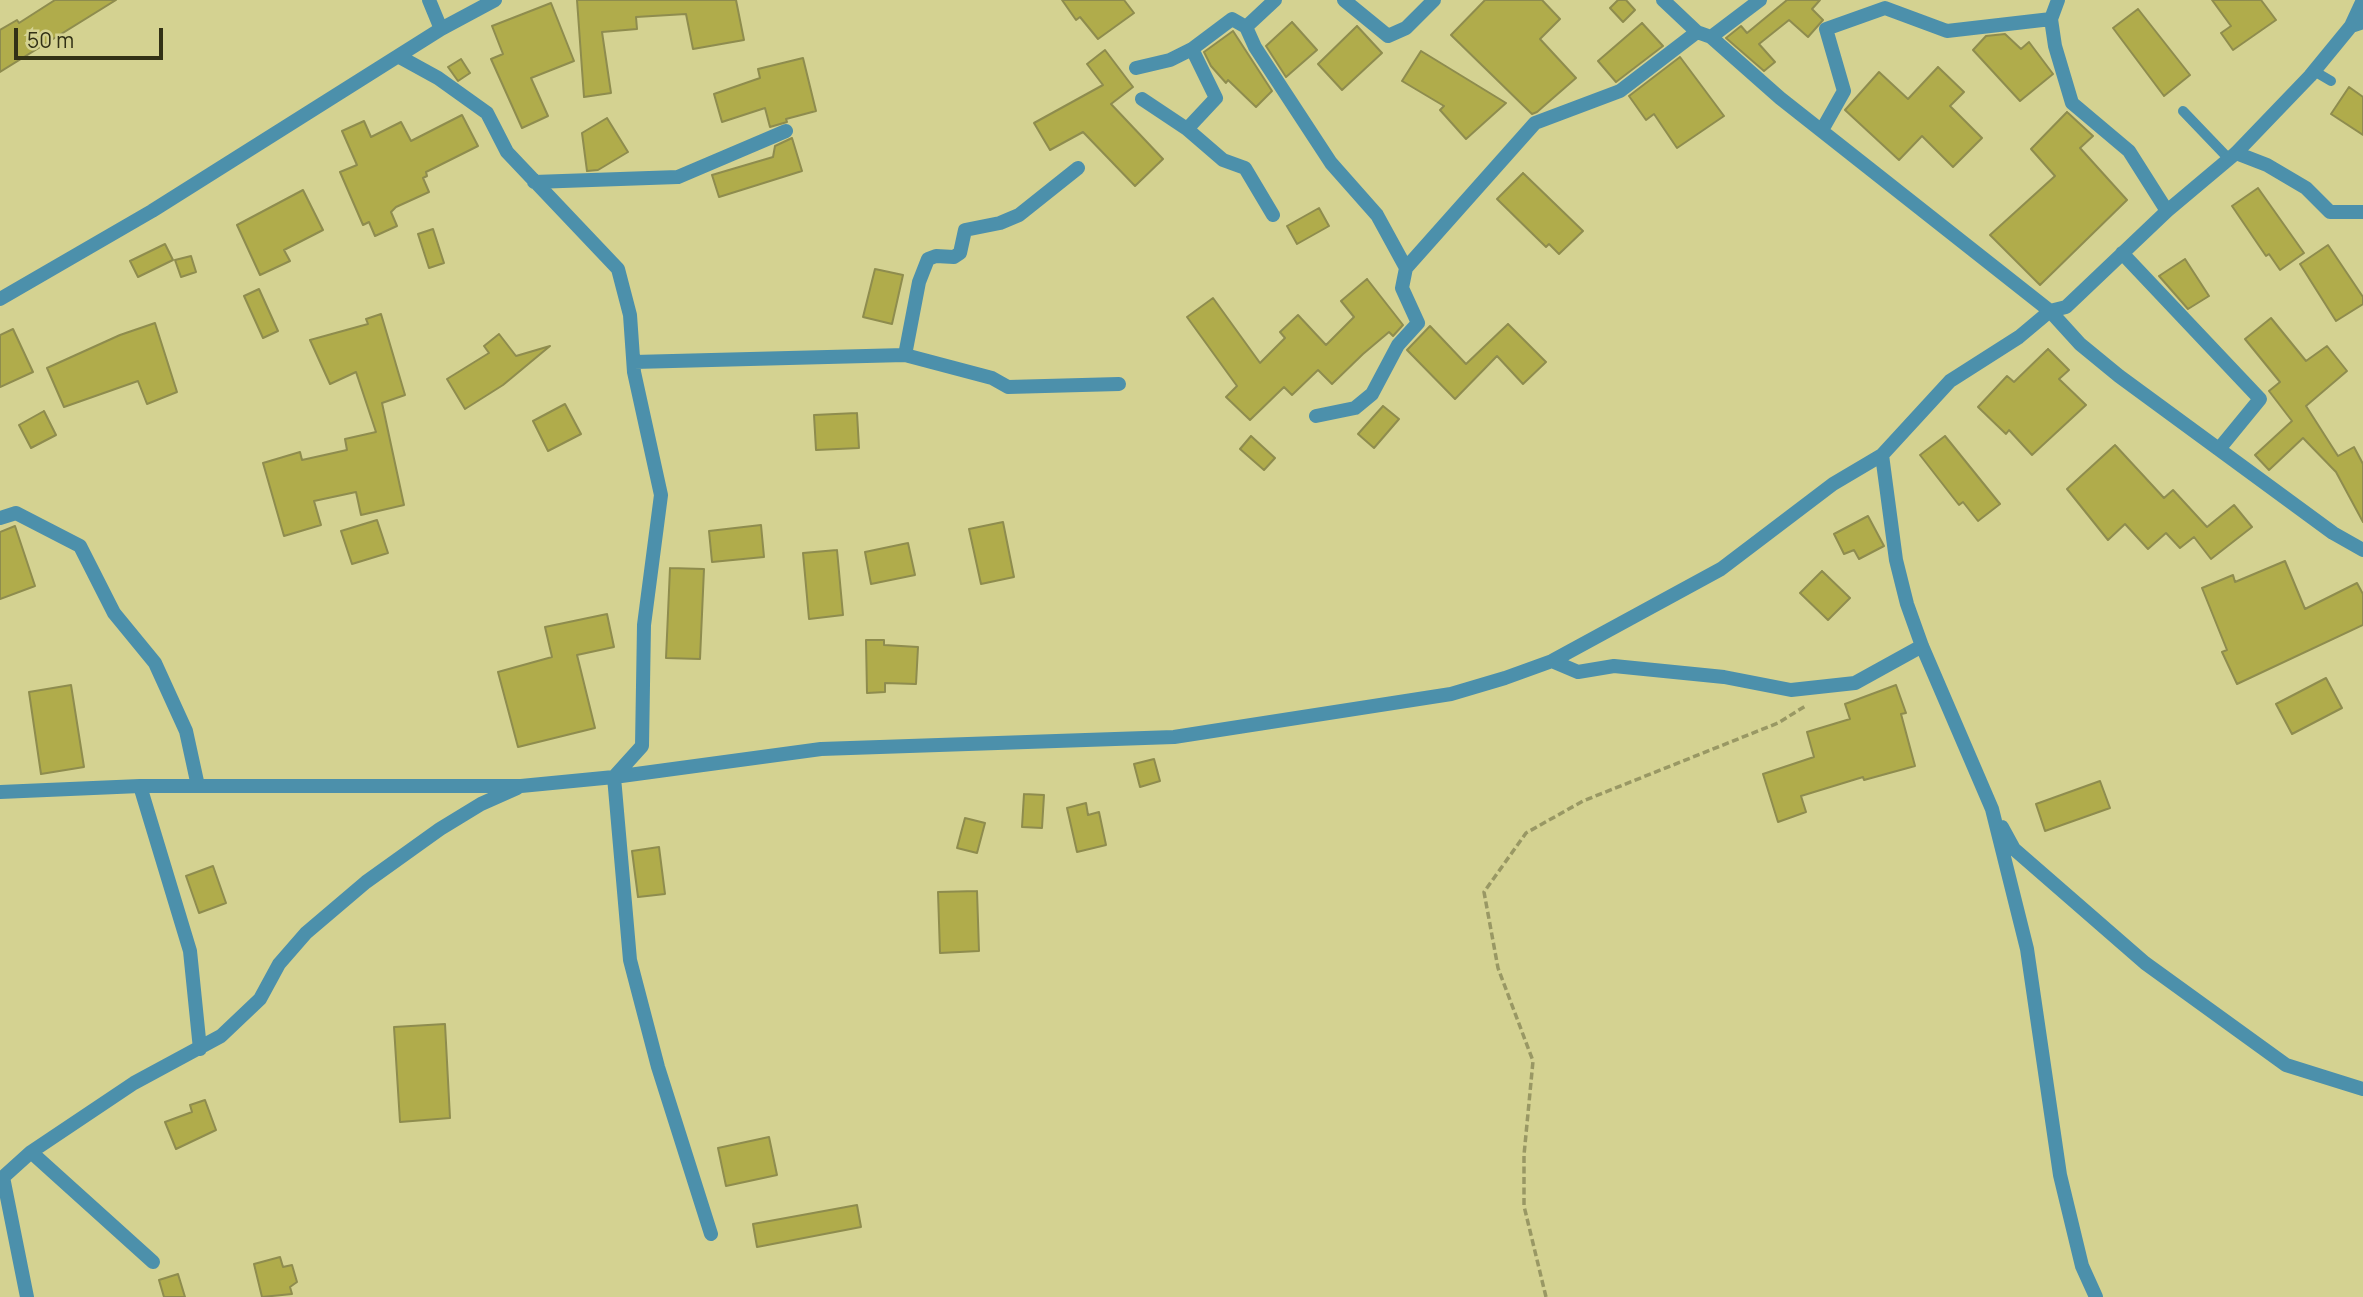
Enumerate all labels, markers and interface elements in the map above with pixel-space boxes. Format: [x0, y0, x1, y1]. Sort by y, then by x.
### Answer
scale bar [18, 14, 166, 58]
text: 50 m [27, 26, 74, 54]

